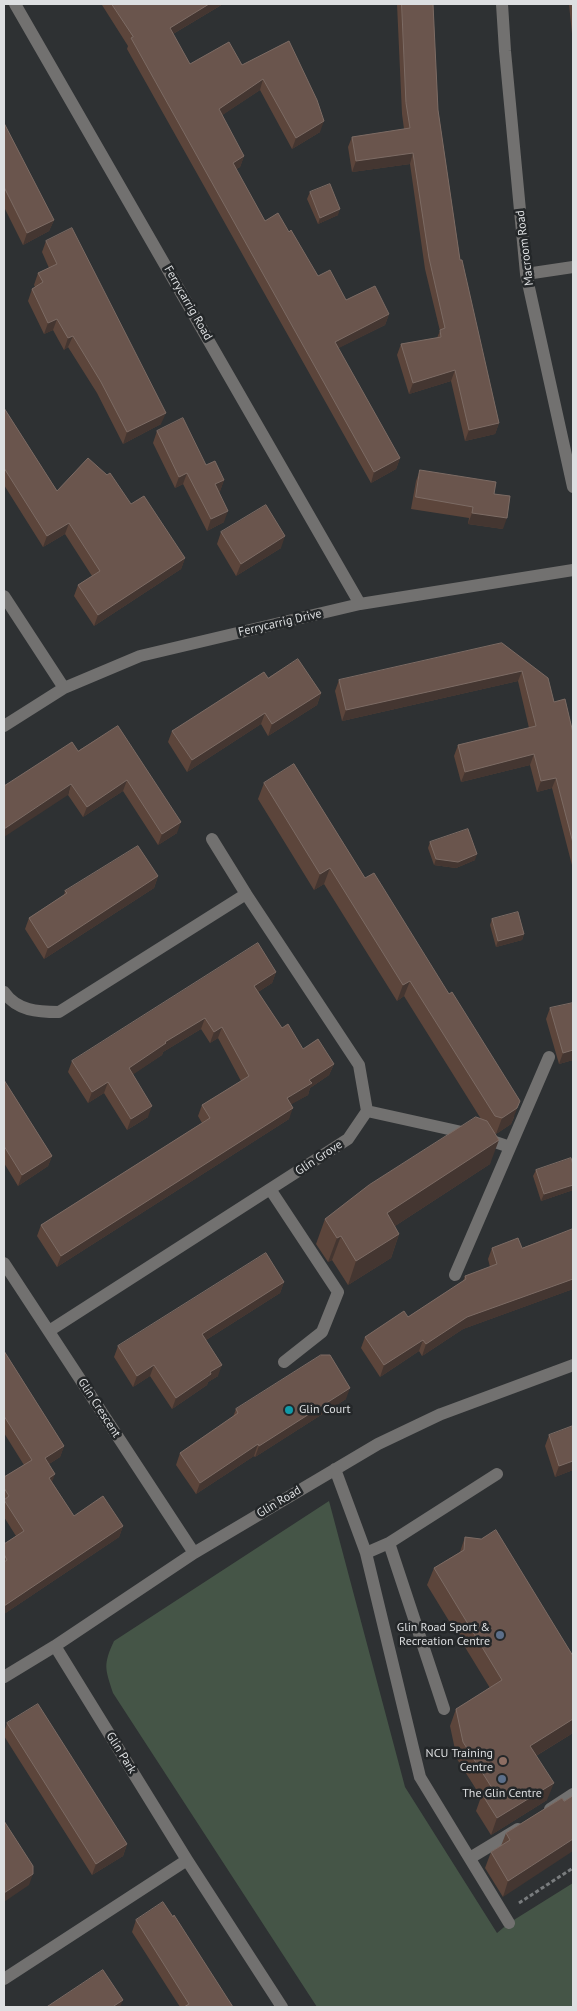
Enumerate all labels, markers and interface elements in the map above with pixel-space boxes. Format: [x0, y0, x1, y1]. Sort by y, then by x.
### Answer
street label: Macroom Road [513, 209, 537, 287]
street label: Ferrycarrig Road [161, 263, 215, 343]
street label: Ferrycarrig Drive [237, 606, 323, 640]
street label: Glin Grove [293, 1137, 345, 1179]
street label: Glin Crescent [75, 1376, 123, 1440]
place label: Glin Court [299, 1403, 351, 1417]
marker: Glin Court [283, 1404, 295, 1416]
street label: Glin Road [254, 1483, 304, 1521]
place label: Glin Road Sport & Recreation Centre [397, 1621, 490, 1649]
marker: Glin Road Sport & Recreation Centre [494, 1629, 506, 1641]
street label: Glin Park [103, 1730, 139, 1776]
place label: NCU Training Centre [426, 1747, 493, 1775]
marker: NCU Training Centre [497, 1755, 509, 1767]
marker: The Glin Centre [496, 1773, 508, 1785]
place label: The Glin Centre [462, 1787, 542, 1801]

